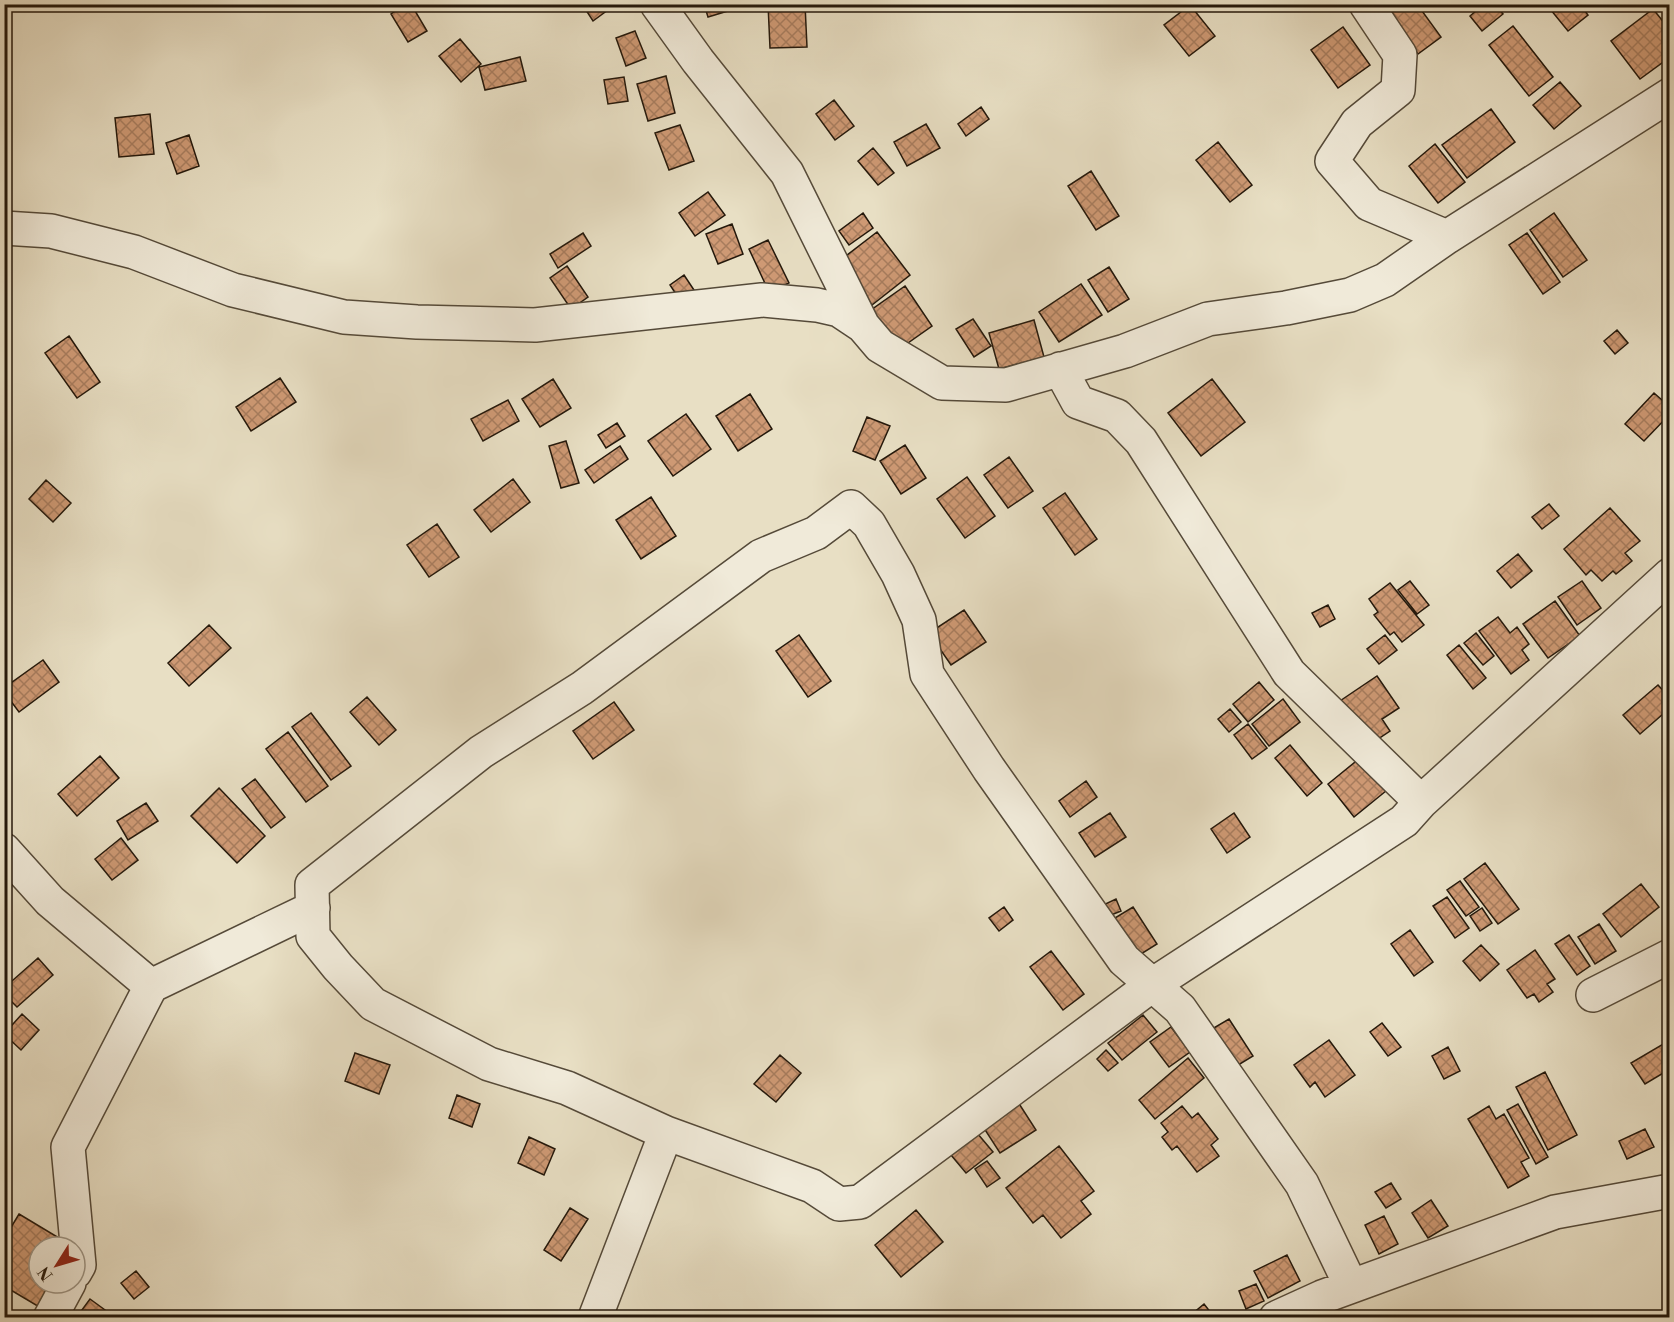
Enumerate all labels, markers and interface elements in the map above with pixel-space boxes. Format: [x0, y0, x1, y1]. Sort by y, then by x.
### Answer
north arrow [27, 1235, 87, 1295]
text: N [34, 1262, 58, 1284]

